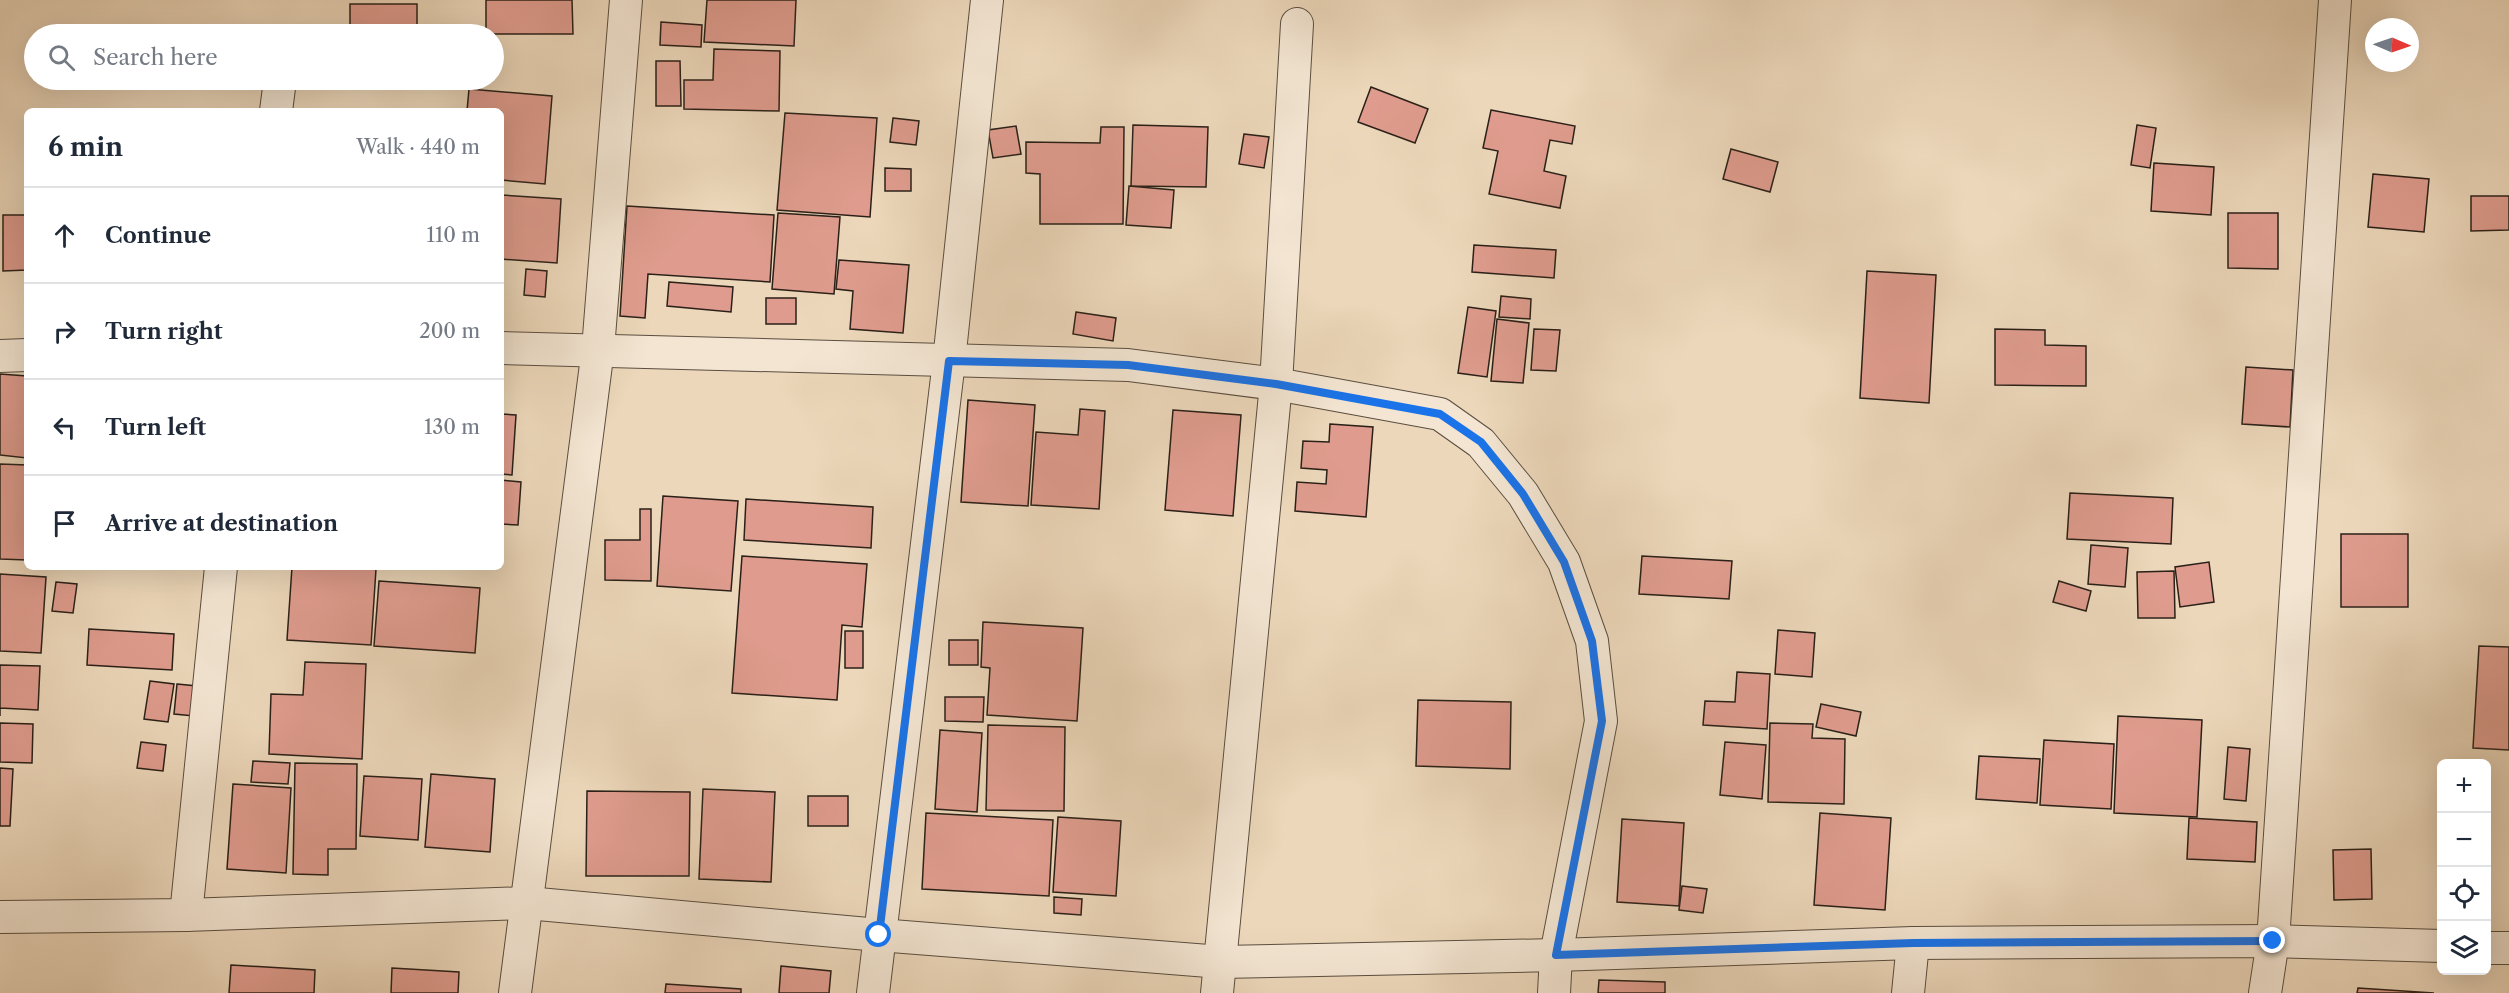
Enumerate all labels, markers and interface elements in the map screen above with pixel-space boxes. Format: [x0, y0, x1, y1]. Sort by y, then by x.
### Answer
north arrow [2365, 18, 2419, 72]
search box [24, 24, 504, 90]
icon: search [45, 41, 78, 74]
text: Search here [93, 44, 218, 71]
text: 6 min [48, 131, 123, 163]
text: Walk · 440 m [356, 135, 480, 159]
icon: ahead [48, 219, 81, 252]
text: Continue [105, 222, 211, 249]
text: 110 m [427, 223, 480, 247]
icon: right [48, 315, 81, 348]
text: Turn right [105, 318, 223, 345]
text: 200 m [419, 319, 480, 343]
icon: left [48, 411, 81, 444]
text: Turn left [105, 414, 206, 441]
text: 130 m [424, 415, 480, 439]
icon: arrive [48, 507, 81, 540]
text: Arrive at destination [105, 510, 338, 537]
map controls [2437, 759, 2491, 975]
button: + [2437, 759, 2491, 813]
button: − [2437, 813, 2491, 867]
button: locate [2437, 867, 2491, 921]
route start [865, 921, 891, 947]
button: layers [2437, 921, 2491, 975]
route end [2259, 927, 2285, 953]

